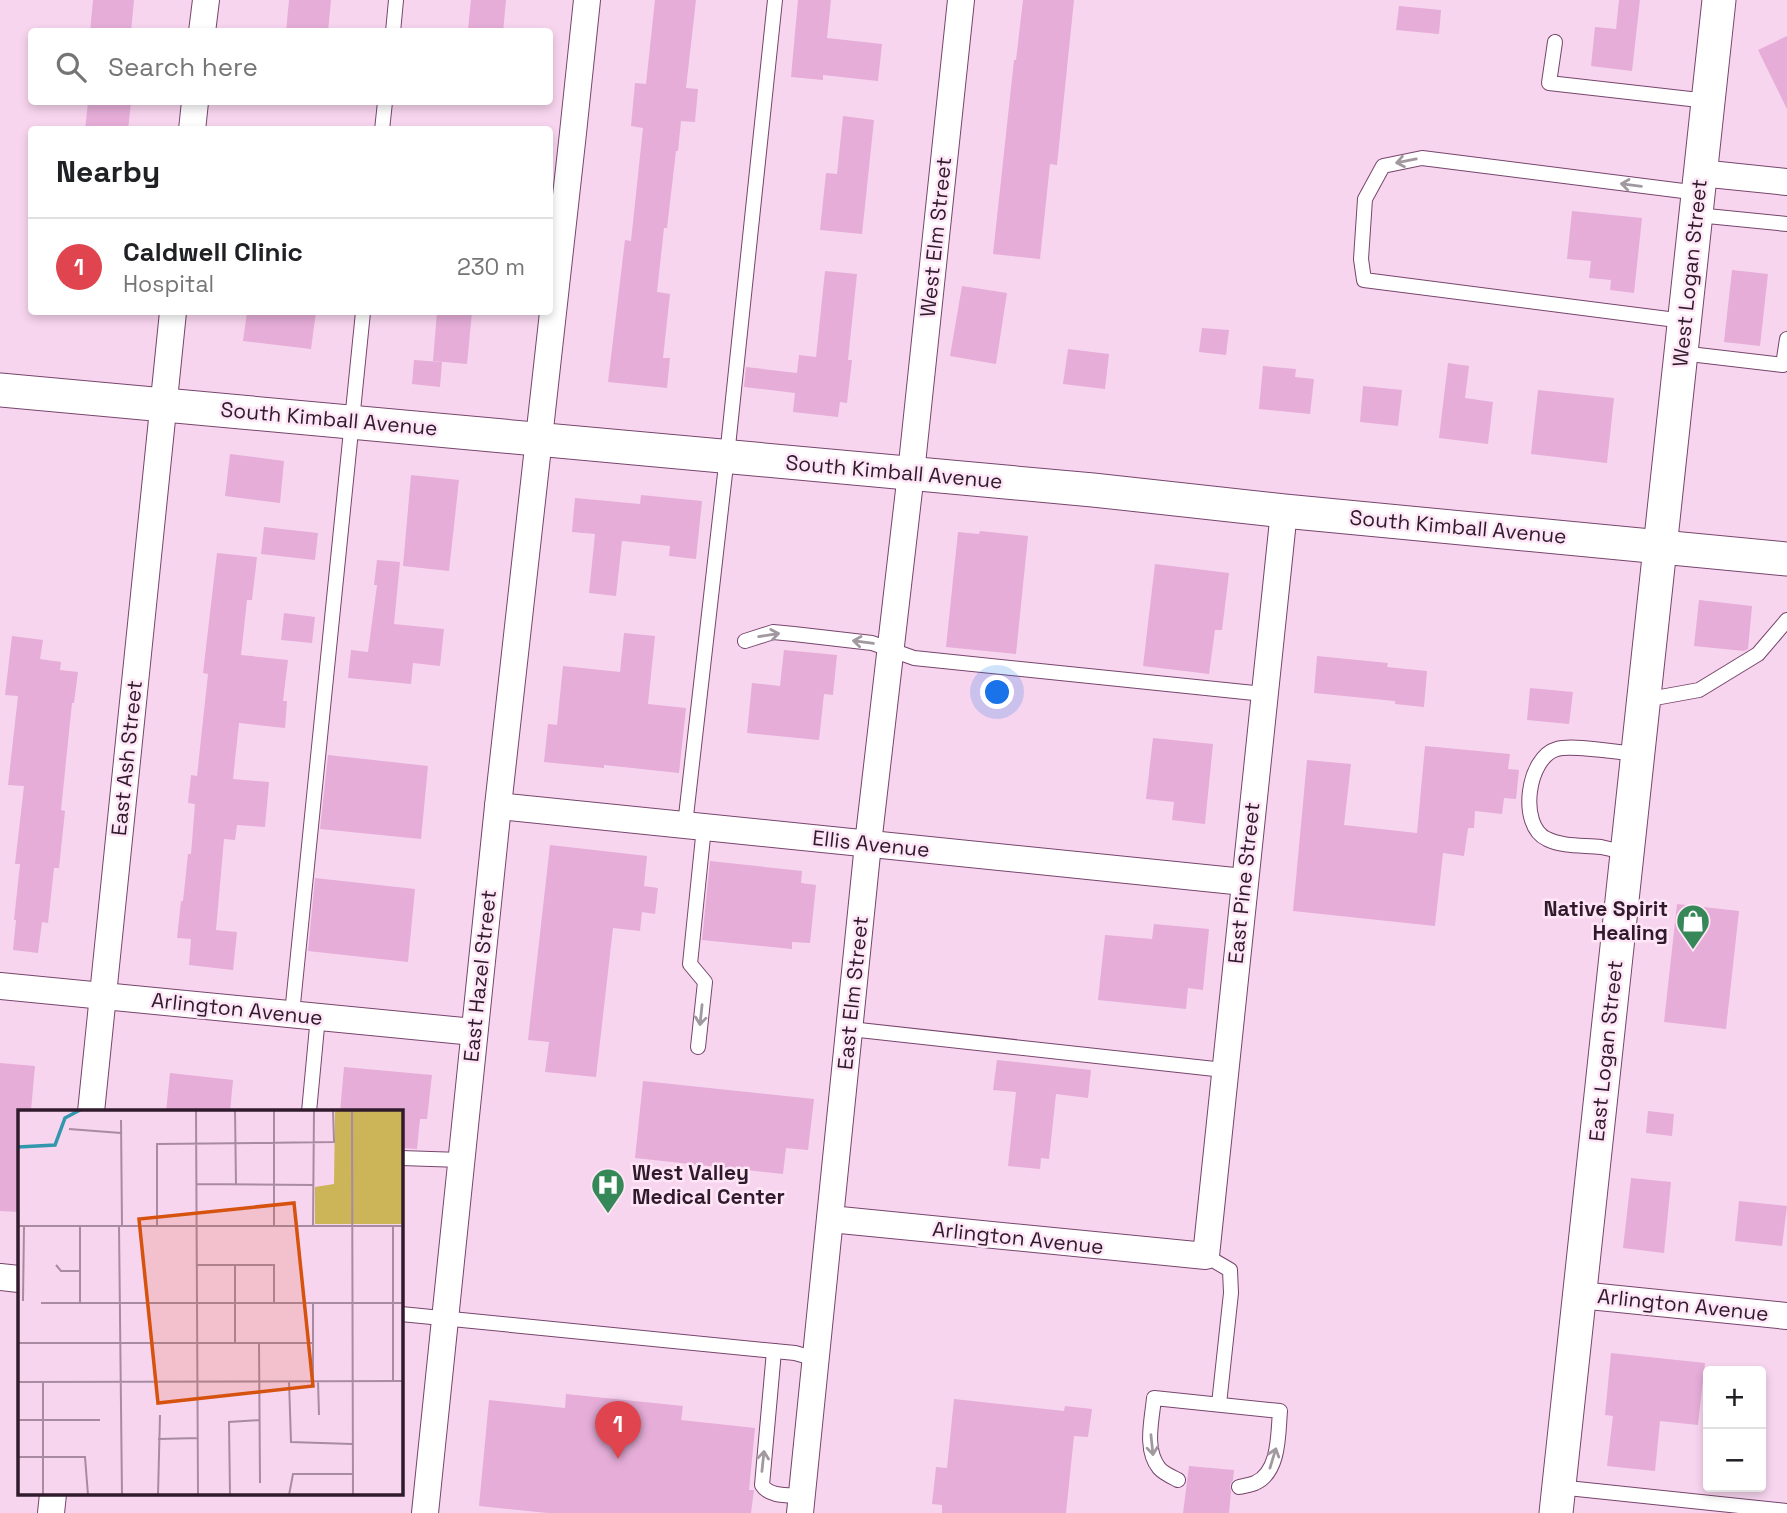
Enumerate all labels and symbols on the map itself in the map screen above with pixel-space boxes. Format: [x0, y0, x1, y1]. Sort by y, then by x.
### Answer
street label: West Elm Street [914, 155, 957, 318]
one-way arrow [1395, 155, 1418, 169]
one-way arrow [1620, 178, 1643, 191]
street label: West Logan Street [1666, 178, 1713, 368]
street label: South Kimball Avenue [219, 396, 439, 441]
street label: South Kimball Avenue [784, 449, 1004, 494]
street label: South Kimball Avenue [1348, 504, 1568, 549]
one-way arrow [757, 628, 780, 641]
one-way arrow [852, 636, 875, 649]
your location [980, 675, 1014, 709]
street label: East Ash Street [105, 679, 148, 837]
street label: East Pine Street [1222, 801, 1265, 965]
street label: Ellis Avenue [811, 824, 931, 863]
street label: East Hazel Street [457, 888, 502, 1064]
place label: Native Spirit Healing [1544, 895, 1668, 946]
shop icon: Native Spirit Healing [1674, 902, 1712, 951]
street label: East Elm Street [831, 915, 874, 1071]
street label: East Logan Street [1583, 959, 1628, 1143]
street label: Arlington Avenue [150, 986, 324, 1031]
one-way arrow [695, 1003, 708, 1025]
inset map [18, 1110, 402, 1496]
place label: West Valley Medical Center [632, 1159, 785, 1210]
hospital icon: West Valley Medical Center [589, 1166, 627, 1215]
street label: Arlington Avenue [931, 1215, 1105, 1260]
street label: Arlington Avenue [1596, 1282, 1770, 1327]
pin: 1 [595, 1401, 641, 1459]
one-way arrow [1146, 1433, 1159, 1456]
one-way arrow [1267, 1448, 1280, 1470]
one-way arrow [757, 1450, 770, 1473]

